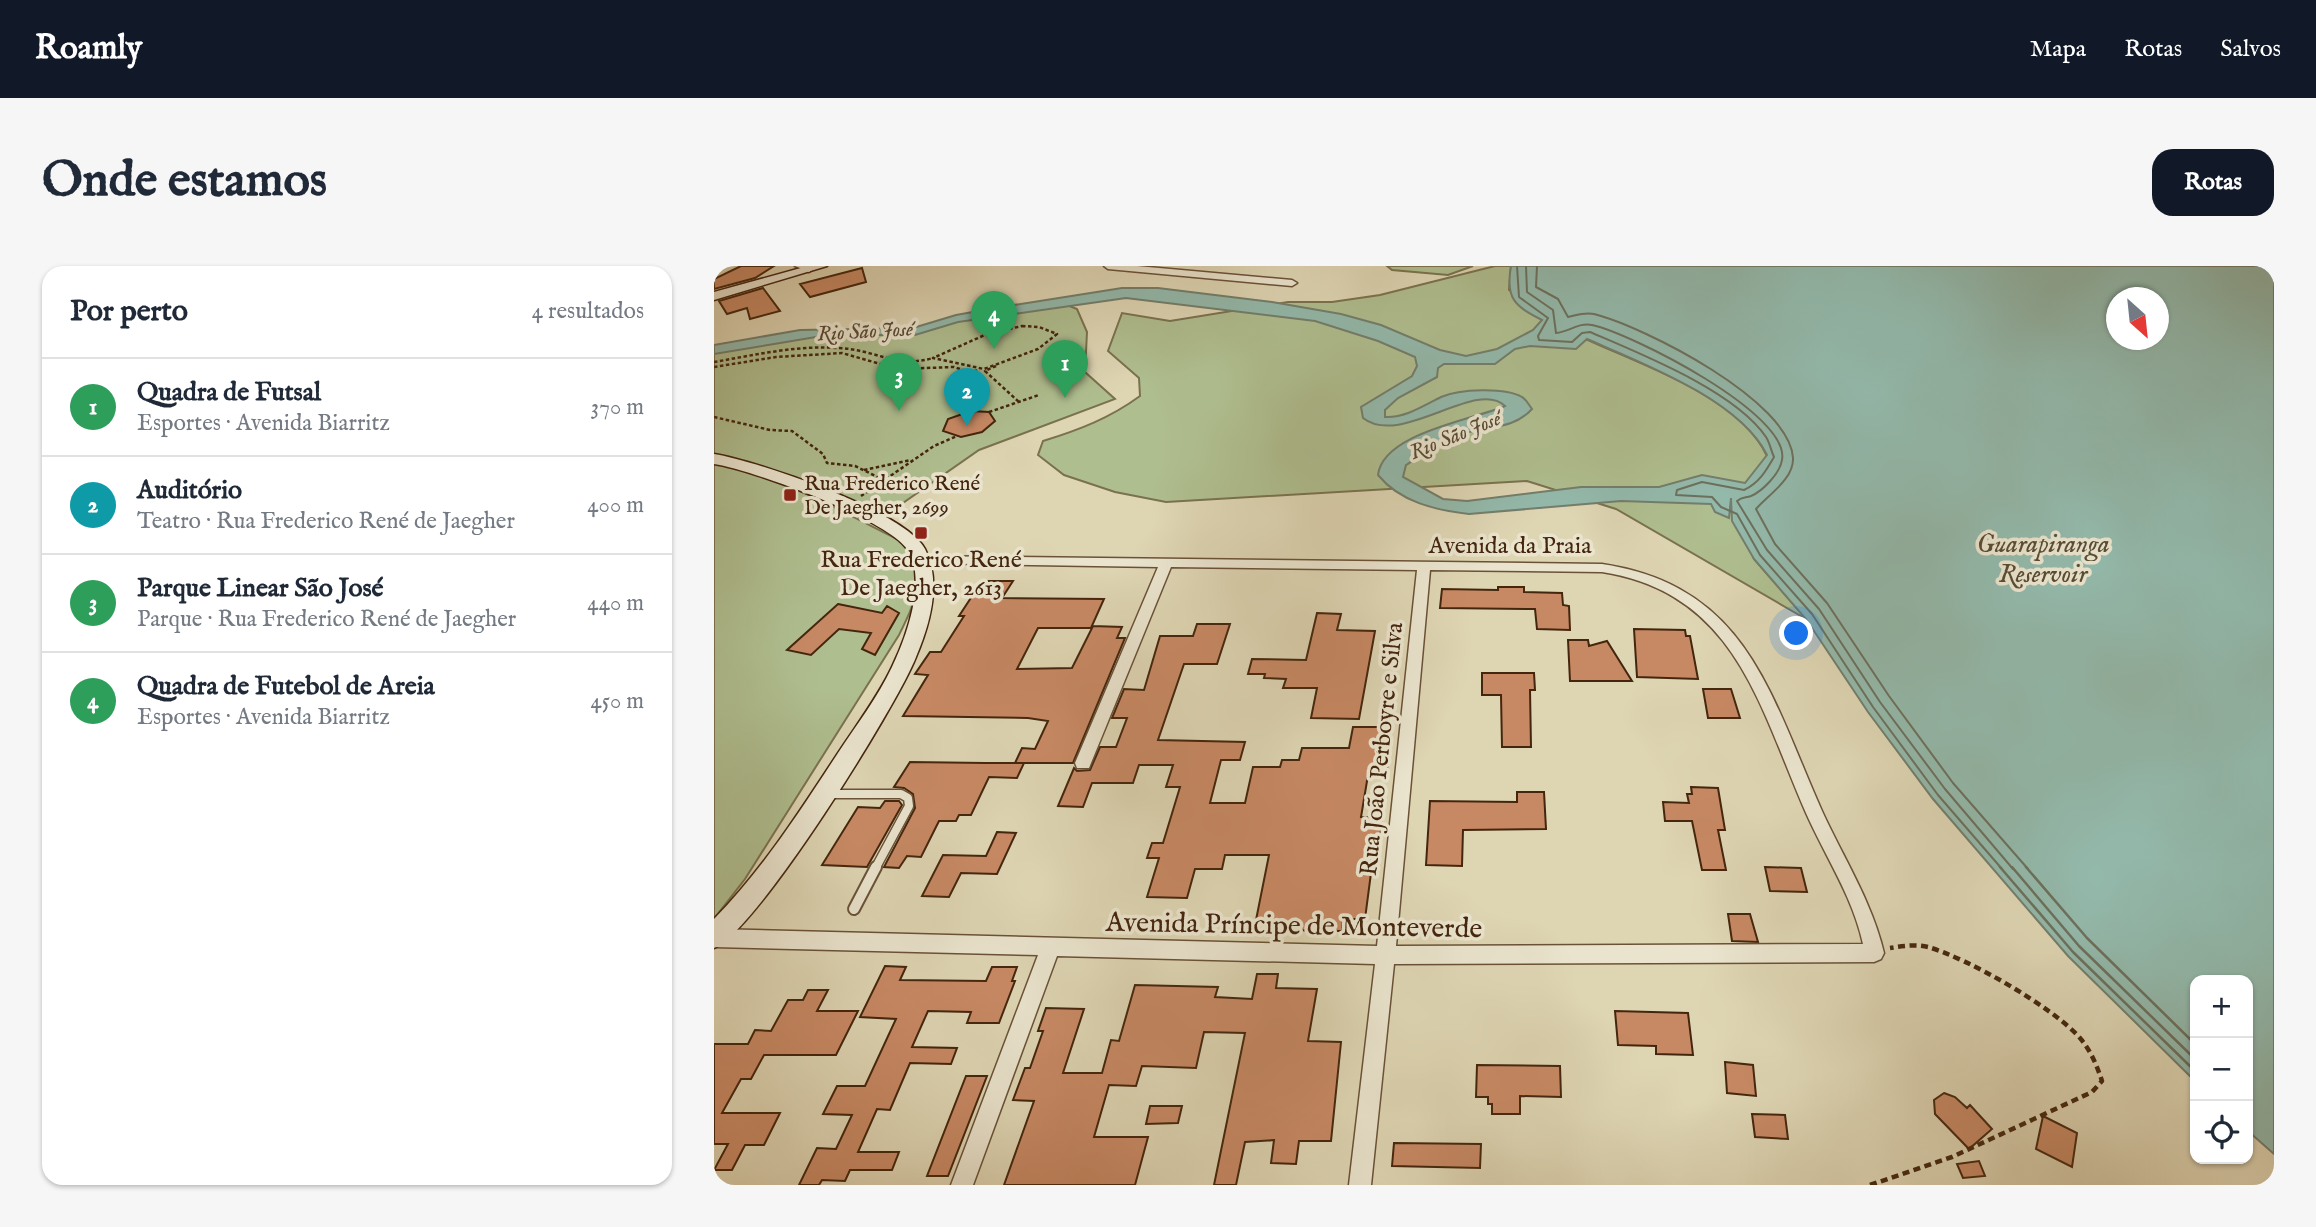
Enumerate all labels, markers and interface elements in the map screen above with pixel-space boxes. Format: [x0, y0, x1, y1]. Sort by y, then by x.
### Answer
text: Roamly [35, 28, 142, 70]
text: Mapa [2030, 34, 2086, 65]
text: Rotas [2124, 34, 2182, 65]
text: Salvos [2220, 34, 2281, 65]
button: Rotas [2152, 149, 2274, 216]
text: Onde estamos [42, 151, 327, 213]
north arrow [2106, 287, 2169, 350]
pin: 4 [971, 291, 1017, 349]
text: Por perto [70, 293, 188, 331]
text: 4 resultados [532, 297, 644, 326]
water label: Rio São José [816, 316, 917, 348]
pin: 1 [1042, 340, 1088, 398]
pin: 3 [876, 353, 922, 411]
pin: 2 [944, 368, 990, 426]
text: Quadra de Futsal [137, 376, 321, 409]
text: 1 [89, 393, 97, 422]
text: 370 m [591, 393, 644, 422]
water label: Rio São José [1406, 405, 1508, 467]
text: Esportes · Avenida Biarritz [137, 409, 390, 438]
place label: Rua Frederico René De Jaegher, 2699 [804, 471, 981, 522]
text: Auditório [137, 474, 242, 507]
marker: Rua Frederico René De Jaegher, 2699 [782, 487, 798, 503]
text: 2 [88, 491, 98, 520]
text: 400 m [587, 491, 644, 520]
text: Teatro · Rua Frederico René de Jaegher [137, 507, 515, 536]
marker: Rua Frederico René De Jaegher, 2613 [913, 525, 929, 541]
water label: Guarapiranga Reservoir [1977, 528, 2109, 591]
street label: Avenida da Praia [1427, 531, 1592, 562]
place label: Rua Frederico René De Jaegher, 2613 [820, 545, 1022, 604]
text: Parque Linear São José [137, 572, 384, 605]
text: 3 [89, 589, 97, 618]
text: 440 m [587, 589, 644, 618]
text: Parque · Rua Frederico René de Jaegher [137, 605, 516, 634]
your location [1779, 616, 1813, 650]
street label: Rua João Perboyre e Silva [1354, 620, 1411, 878]
text: Quadra de Futebol de Areia [137, 670, 435, 703]
text: 4 [87, 687, 99, 716]
text: 450 m [590, 687, 644, 716]
text: Esportes · Avenida Biarritz [137, 703, 390, 732]
street label: Avenida Príncipe de Monteverde [1104, 906, 1483, 947]
map controls [2190, 975, 2253, 1164]
button: + [2190, 975, 2253, 1038]
button: − [2190, 1038, 2253, 1101]
button: locate [2190, 1101, 2253, 1164]

